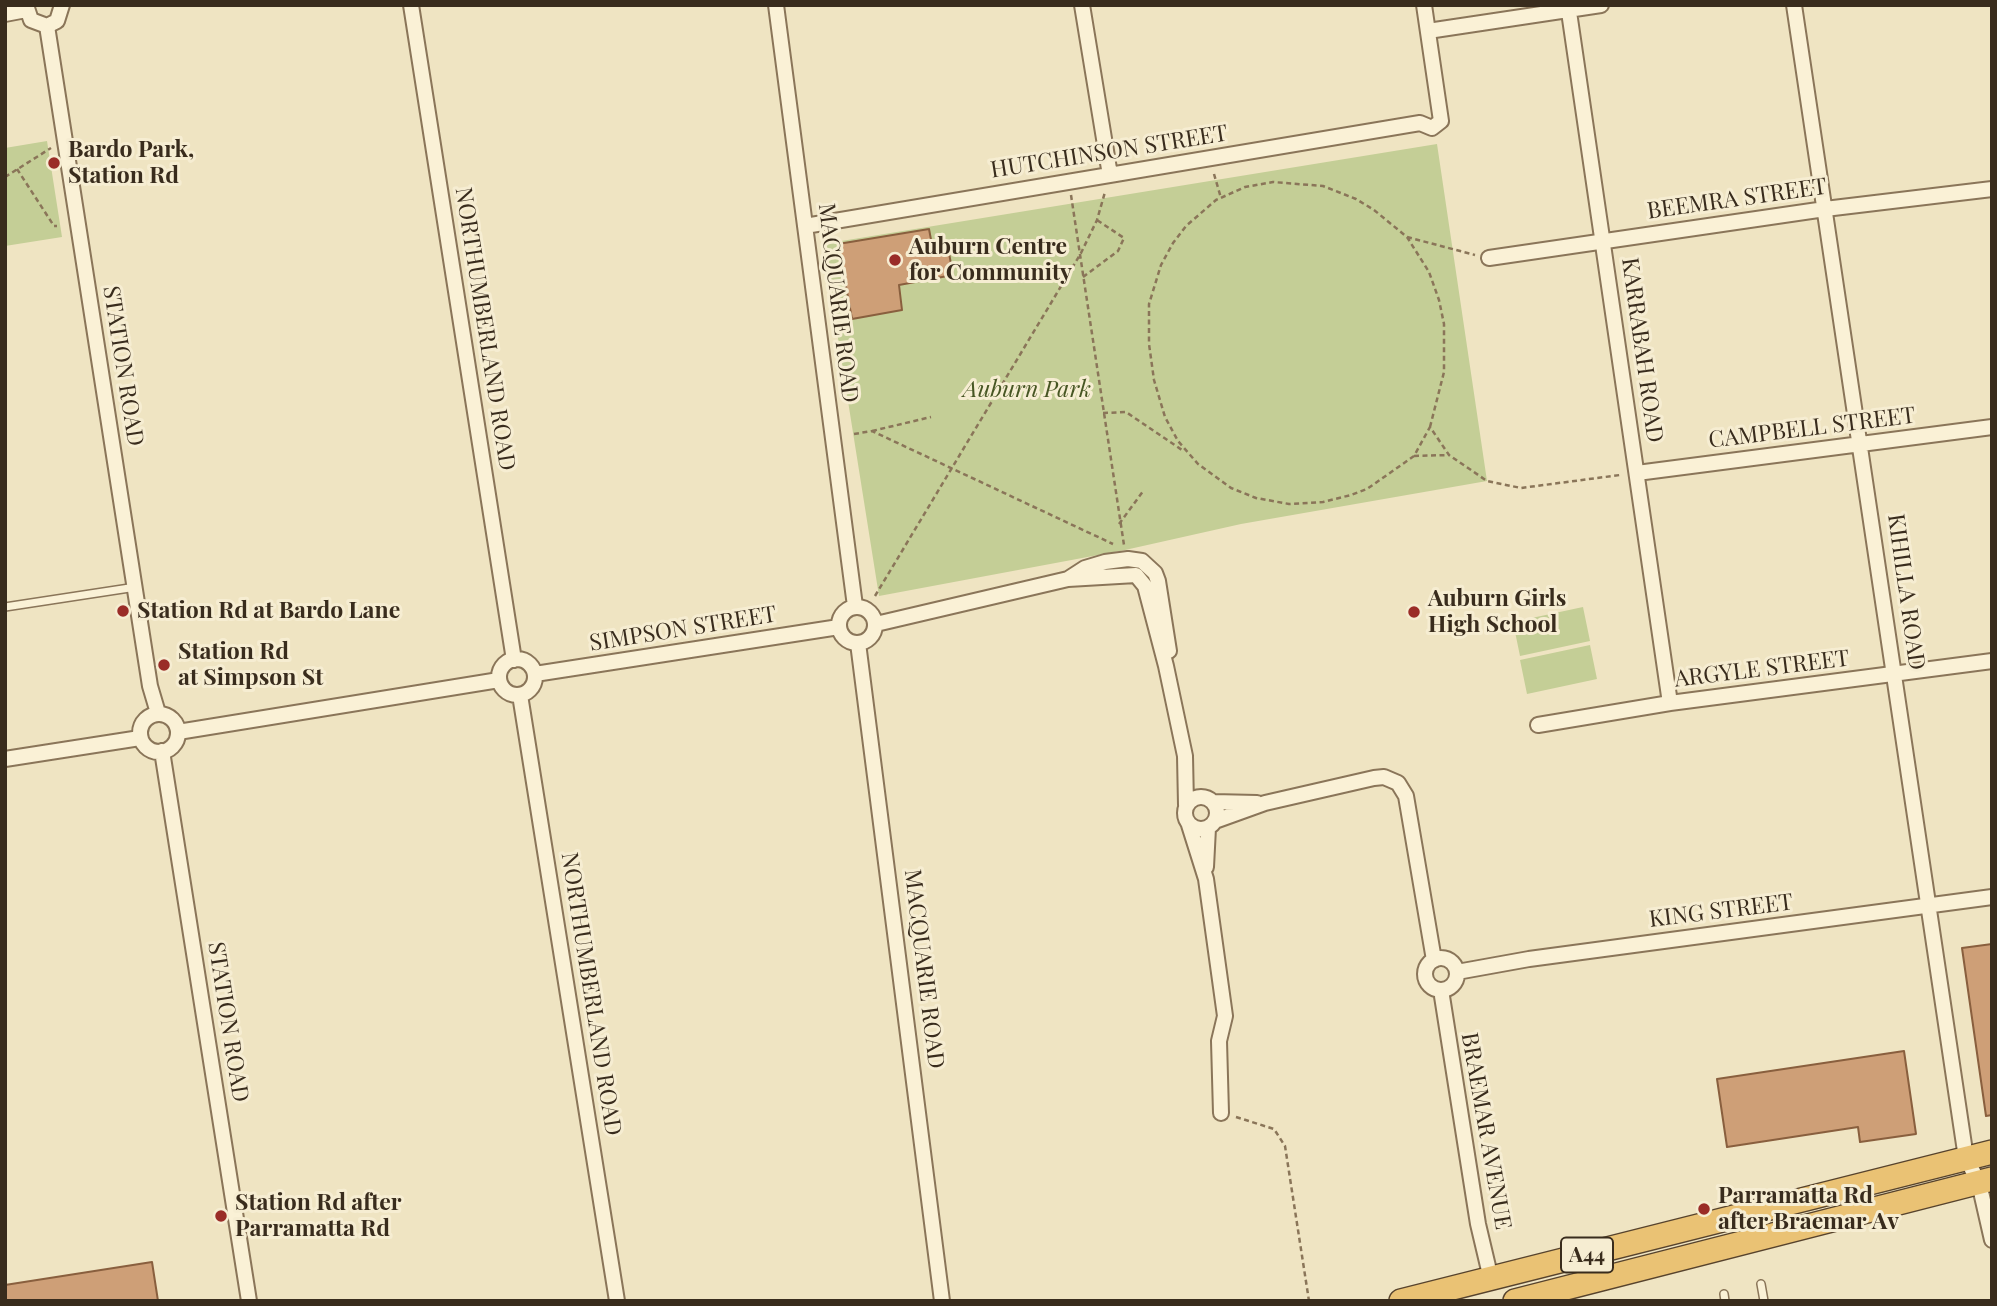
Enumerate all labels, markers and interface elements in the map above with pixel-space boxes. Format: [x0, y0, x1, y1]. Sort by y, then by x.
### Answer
street label: HUTCHINSON STREET [988, 120, 1230, 184]
place label: Bardo Park, Station Rd [68, 136, 194, 190]
marker: Bardo Park, Station Rd [46, 155, 62, 171]
street label: BEEMRA STREET [1645, 173, 1829, 225]
street label: NORTHUMBERLAND ROAD [449, 185, 521, 473]
street label: MACQUARIE ROAD [812, 202, 864, 404]
place label: Auburn Centre for Community [909, 233, 1072, 287]
marker: Auburn Centre for Community [887, 252, 903, 268]
street label: KARRABAH ROAD [1615, 256, 1669, 444]
street label: STATION ROAD [97, 284, 149, 448]
park label: Auburn Park [963, 376, 1091, 404]
street label: CAMPBELL STREET [1707, 402, 1917, 454]
street label: KIHILLA ROAD [1881, 512, 1931, 672]
place label: Auburn Girls High School [1428, 585, 1566, 639]
place label: Station Rd at Bardo Lane [137, 597, 400, 625]
street label: SIMPSON STREET [588, 601, 778, 657]
marker: Station Rd at Bardo Lane [115, 603, 131, 619]
marker: Auburn Girls High School [1406, 604, 1422, 620]
place label: Station Rd at Simpson St [178, 638, 323, 692]
street label: ARGYLE STREET [1673, 645, 1851, 693]
marker: Station Rd at Simpson St [156, 657, 172, 673]
street label: NORTHUMBERLAND ROAD [555, 850, 627, 1138]
street label: MACQUARIE ROAD [898, 868, 950, 1070]
street label: KING STREET [1647, 888, 1795, 934]
street label: STATION ROAD [202, 940, 254, 1104]
street label: BRAEMAR AVENUE [1455, 1030, 1517, 1232]
place label: Parramatta Rd after Braemar Av [1718, 1182, 1899, 1236]
place label: Station Rd after Parramatta Rd [235, 1189, 402, 1243]
marker: Parramatta Rd after Braemar Av [1696, 1201, 1712, 1217]
marker: Station Rd after Parramatta Rd [213, 1208, 229, 1224]
road number: A44 [1561, 1238, 1613, 1272]

